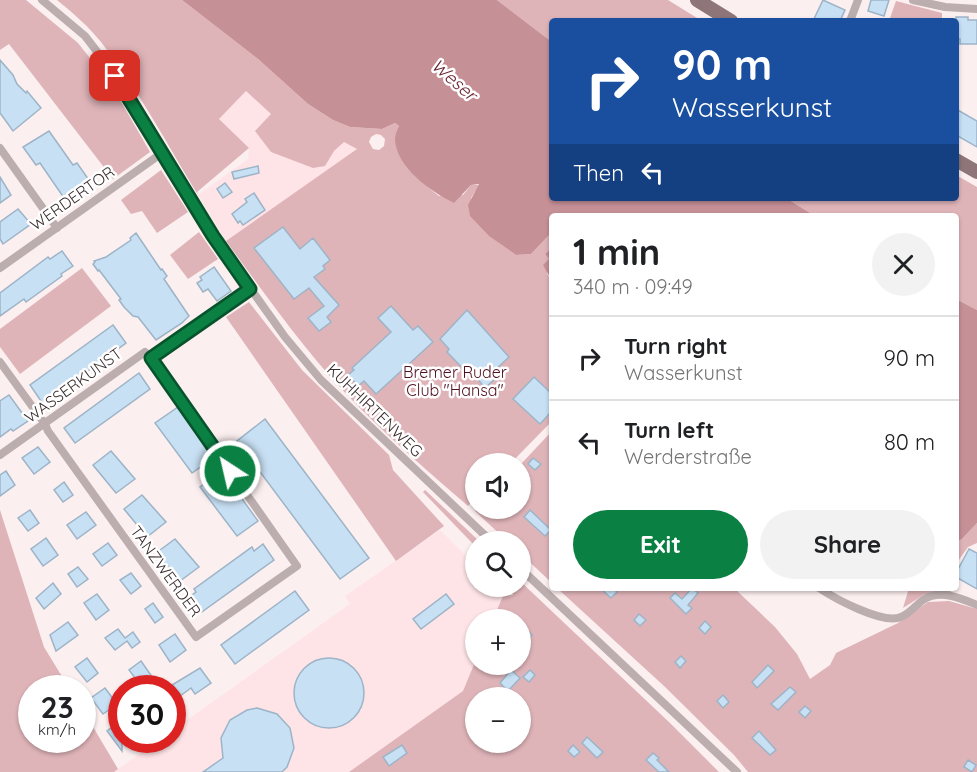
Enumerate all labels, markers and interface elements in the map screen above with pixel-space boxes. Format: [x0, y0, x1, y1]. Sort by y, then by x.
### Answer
text: 90 m [672, 38, 772, 91]
icon: right [573, 42, 651, 120]
pin [89, 50, 140, 101]
water label: Weser [427, 54, 483, 107]
icon: arrive [98, 59, 131, 92]
text: Wasserkunst [672, 90, 832, 124]
icon: left [636, 156, 669, 189]
text: Then [573, 159, 624, 187]
street label: WERDERTOR [26, 162, 118, 234]
text: 1 min [573, 229, 660, 274]
button: close [872, 233, 935, 296]
text: 340 m · 09:49 [573, 274, 693, 299]
text: Turn right [624, 332, 728, 360]
icon: right [573, 342, 606, 375]
street label: WASSERKUNST [20, 343, 126, 427]
text: 90 m [884, 344, 935, 372]
street label: KUHHIRTENWEG [323, 359, 427, 461]
text: Wasserkunst [624, 360, 743, 385]
park label: Bremer Ruder Club "Hansa" [403, 362, 507, 400]
text: Turn left [624, 416, 714, 444]
icon: left [573, 426, 606, 459]
text: 80 m [884, 428, 935, 456]
position arrow [198, 439, 262, 503]
text: Werderstraße [624, 444, 752, 469]
map controls [465, 453, 531, 753]
button: sound [465, 453, 531, 519]
button: Exit [573, 510, 748, 579]
button: Share [760, 510, 935, 579]
street label: TANZWERDER [126, 522, 206, 620]
button: search [465, 531, 531, 597]
button: + [465, 609, 531, 675]
speed limit sign: 30 [108, 675, 186, 753]
button: − [465, 687, 531, 753]
text: 23 [40, 688, 74, 726]
text: km/h [38, 720, 76, 739]

